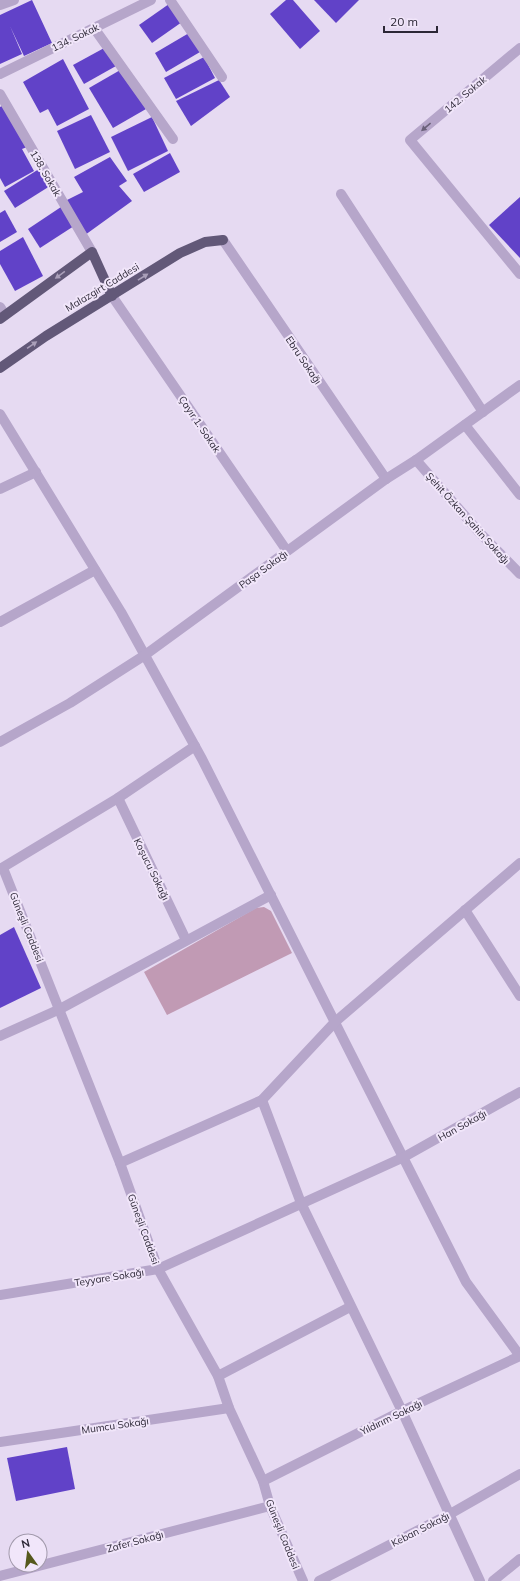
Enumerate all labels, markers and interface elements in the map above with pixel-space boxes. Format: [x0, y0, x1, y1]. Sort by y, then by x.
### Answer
scale bar [384, 8, 437, 34]
text: 20 m [390, 14, 418, 29]
street label: 134. Sokak [49, 20, 102, 54]
street label: 142. Sokak [442, 72, 490, 116]
one-way arrow [421, 123, 431, 132]
street label: 138. Sokak [27, 148, 64, 199]
street label: Malazgirt Caddesi [63, 260, 142, 315]
one-way arrow [55, 271, 65, 279]
one-way arrow [138, 273, 148, 281]
street label: Ebru Sokağı [283, 334, 324, 387]
one-way arrow [27, 341, 37, 349]
street label: Çayır 1. Sokak [176, 393, 224, 456]
street label: Şehit Özkan Şahin Sokağı [423, 470, 512, 567]
street label: Paşa Sokağı [236, 547, 290, 592]
street label: Koşucu Sokağı [131, 836, 172, 902]
street label: Güneşli Caddesi [7, 890, 46, 964]
street label: Han Sokağı [436, 1107, 489, 1144]
street label: Güneşli Caddesi [125, 1192, 162, 1266]
street label: Teyyare Sokağı [73, 1266, 145, 1289]
street label: Yıldırım Sokağı [357, 1397, 424, 1438]
street label: Mumcu Sokağı [81, 1414, 150, 1437]
street label: Güneşli Caddesi [263, 1497, 302, 1571]
street label: Keban Sokağı [389, 1509, 452, 1550]
street label: Zafer Sokağı [105, 1528, 165, 1555]
north arrow [8, 1533, 48, 1573]
text: N [20, 1535, 31, 1551]

